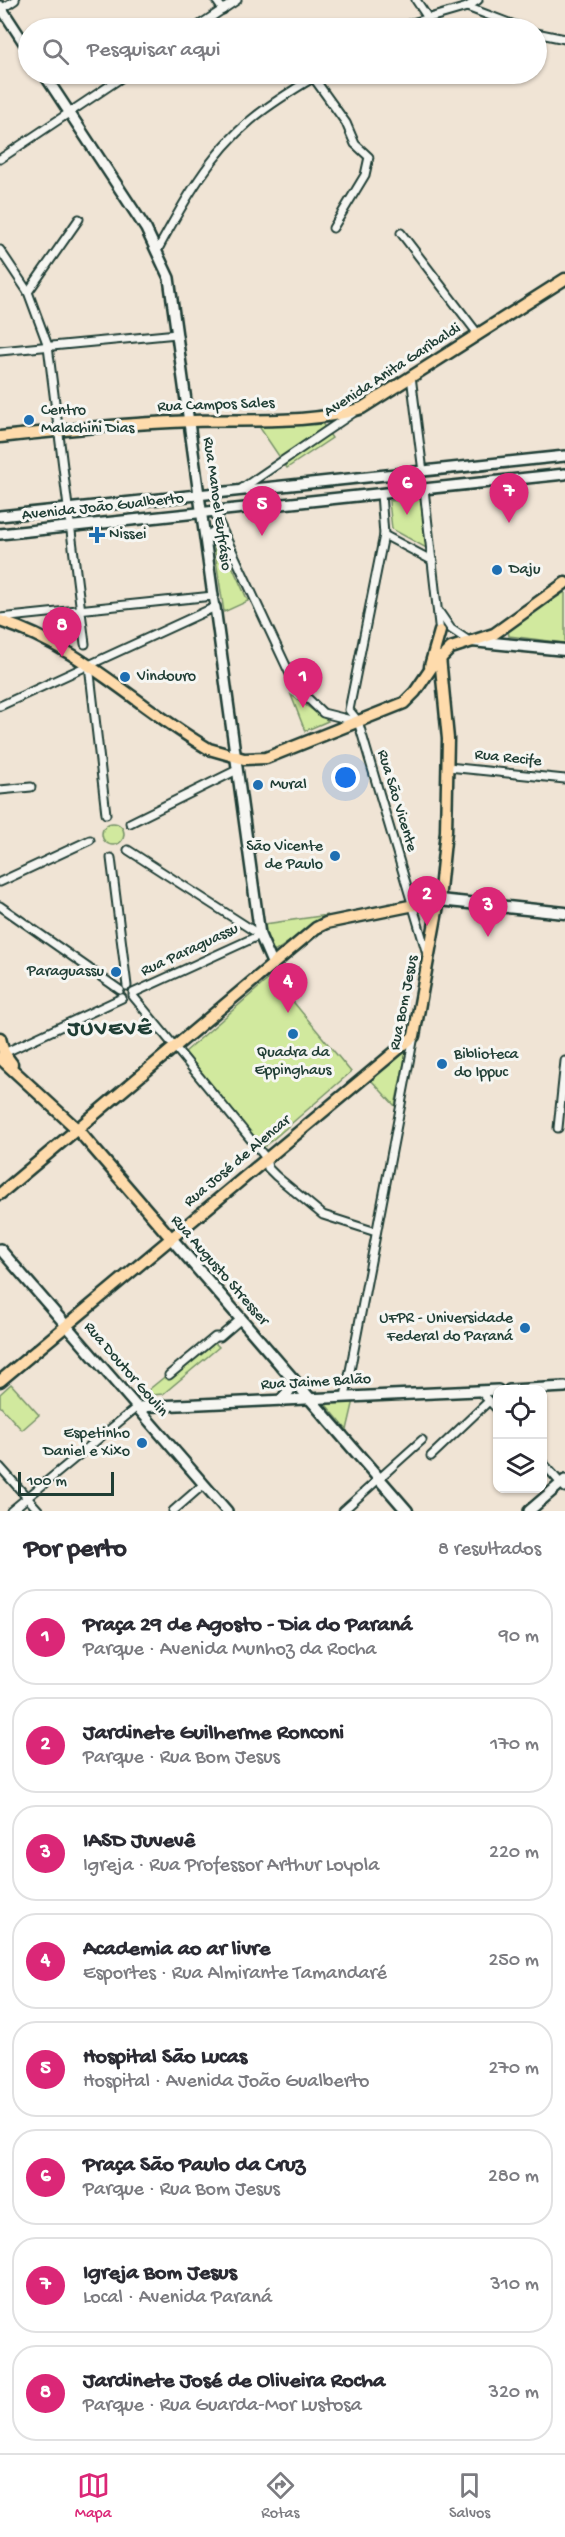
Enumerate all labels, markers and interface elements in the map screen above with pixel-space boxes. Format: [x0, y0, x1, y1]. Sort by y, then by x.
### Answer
search box [18, 18, 547, 84]
icon: search [39, 35, 72, 68]
text: Pesquisar aqui [87, 38, 221, 64]
street label: Avenida Anita Garibaldi [321, 320, 465, 422]
street label: Rua Campos Sales [157, 394, 276, 418]
place label: Centro Malachini Dias [41, 402, 136, 439]
marker: Centro Malachini Dias [22, 413, 36, 427]
street label: Rua Manoel Eufrásio [197, 436, 235, 572]
pin: 6 [388, 466, 426, 515]
pin: 7 [490, 474, 528, 523]
pin: 5 [242, 486, 282, 536]
street label: Avenida João Gualberto [21, 490, 185, 526]
place label: Nissei [109, 526, 146, 545]
marker: Nissei [90, 528, 104, 542]
place label: Daju [508, 561, 541, 580]
marker: Daju [490, 563, 504, 577]
pin: 8 [42, 608, 82, 657]
pin: 1 [284, 658, 322, 708]
place label: Vindouro [136, 668, 196, 687]
marker: Vindouro [118, 670, 132, 684]
street label: Rua Recife [474, 746, 543, 772]
street label: Rua São Vicente [372, 748, 421, 855]
your location [331, 763, 360, 792]
place label: Mural [270, 776, 307, 795]
marker: Mural [251, 778, 265, 792]
place label: São Vicente de Paulo [246, 838, 324, 875]
marker: São Vicente de Paulo [328, 849, 342, 863]
pin: 2 [408, 876, 446, 926]
pin: 3 [468, 888, 508, 937]
street label: Rua Paraguassu [138, 920, 242, 982]
street label: Rua Bom Jesus [386, 953, 424, 1052]
place label: Paraguassu [26, 963, 104, 982]
pin: 4 [268, 964, 308, 1013]
marker: Paraguassu [109, 965, 123, 979]
district label: JUVEVÊ [66, 1017, 153, 1043]
marker: Quadra da Eppinghaus [286, 1027, 300, 1041]
place label: Quadra da Eppinghaus [255, 1044, 332, 1081]
place label: Biblioteca do Ippuc [453, 1046, 520, 1083]
marker: Biblioteca do Ippuc [435, 1057, 449, 1071]
street label: Rua José de Alencar [181, 1111, 296, 1212]
street label: Rua Augusto Stresser [166, 1212, 273, 1331]
place label: UFPR - Universidade Federal do Paraná [379, 1310, 514, 1347]
street label: Rua Doutor Goulin [79, 1319, 172, 1422]
marker: UFPR - Universidade Federal do Paraná [518, 1321, 532, 1335]
street label: Rua Jaime Balão [260, 1371, 372, 1395]
map controls [493, 1385, 547, 1493]
button: locate [493, 1385, 547, 1439]
place label: Espetinho Daniel e Xixo [42, 1425, 130, 1462]
marker: Espetinho Daniel e Xixo [135, 1436, 149, 1450]
button: layers [493, 1439, 547, 1493]
scale bar [18, 1469, 114, 1496]
text: 100 m [27, 1473, 67, 1492]
text: Por perto [24, 1535, 127, 1566]
text: 8 resultados [438, 1539, 541, 1562]
text: Praça 29 de Agosto - Dia do Paraná [83, 1613, 412, 1639]
text: 1 [41, 1626, 50, 1649]
text: 90 m [499, 1626, 539, 1649]
text: Parque · Avenida Munhoz da Rocha [83, 1639, 376, 1662]
text: Jardinete Guilherme Ronconi [83, 1721, 344, 1747]
text: 2 [41, 1734, 50, 1757]
text: 170 m [490, 1734, 539, 1757]
text: Parque · Rua Bom Jesus [83, 1747, 280, 1770]
text: IASD Juvevê [83, 1829, 195, 1855]
text: 3 [40, 1842, 51, 1865]
text: 220 m [489, 1842, 539, 1865]
text: Igreja · Rua Professor Arthur Loyola [83, 1855, 379, 1878]
text: Academia ao ar livre [83, 1937, 270, 1963]
text: 4 [41, 1950, 50, 1973]
text: 250 m [488, 1950, 539, 1973]
text: Esportes · Rua Almirante Tamandaré [83, 1963, 387, 1986]
text: Hospital São Lucas [83, 2045, 247, 2071]
text: 5 [40, 2058, 51, 2081]
text: 270 m [489, 2058, 539, 2081]
text: Hospital · Avenida João Gualberto [83, 2071, 369, 2094]
text: Praça São Paulo da Cruz [83, 2153, 305, 2179]
text: 6 [40, 2166, 51, 2189]
text: 280 m [488, 2166, 539, 2189]
text: Parque · Rua Bom Jesus [83, 2179, 280, 2202]
text: Igreja Bom Jesus [83, 2261, 237, 2287]
text: 7 [40, 2274, 51, 2297]
text: 310 m [490, 2274, 539, 2297]
text: Local · Avenida Paraná [83, 2287, 272, 2310]
text: Jardinete José de Oliveira Rocha [83, 2369, 385, 2395]
text: 8 [40, 2382, 51, 2405]
text: 320 m [489, 2382, 539, 2405]
text: Parque · Rua Guarda-Mor Lustosa [83, 2395, 362, 2418]
tab: Mapa [75, 2469, 112, 2524]
tab: Rotas [261, 2469, 299, 2524]
tab: Salvos [449, 2469, 490, 2524]

